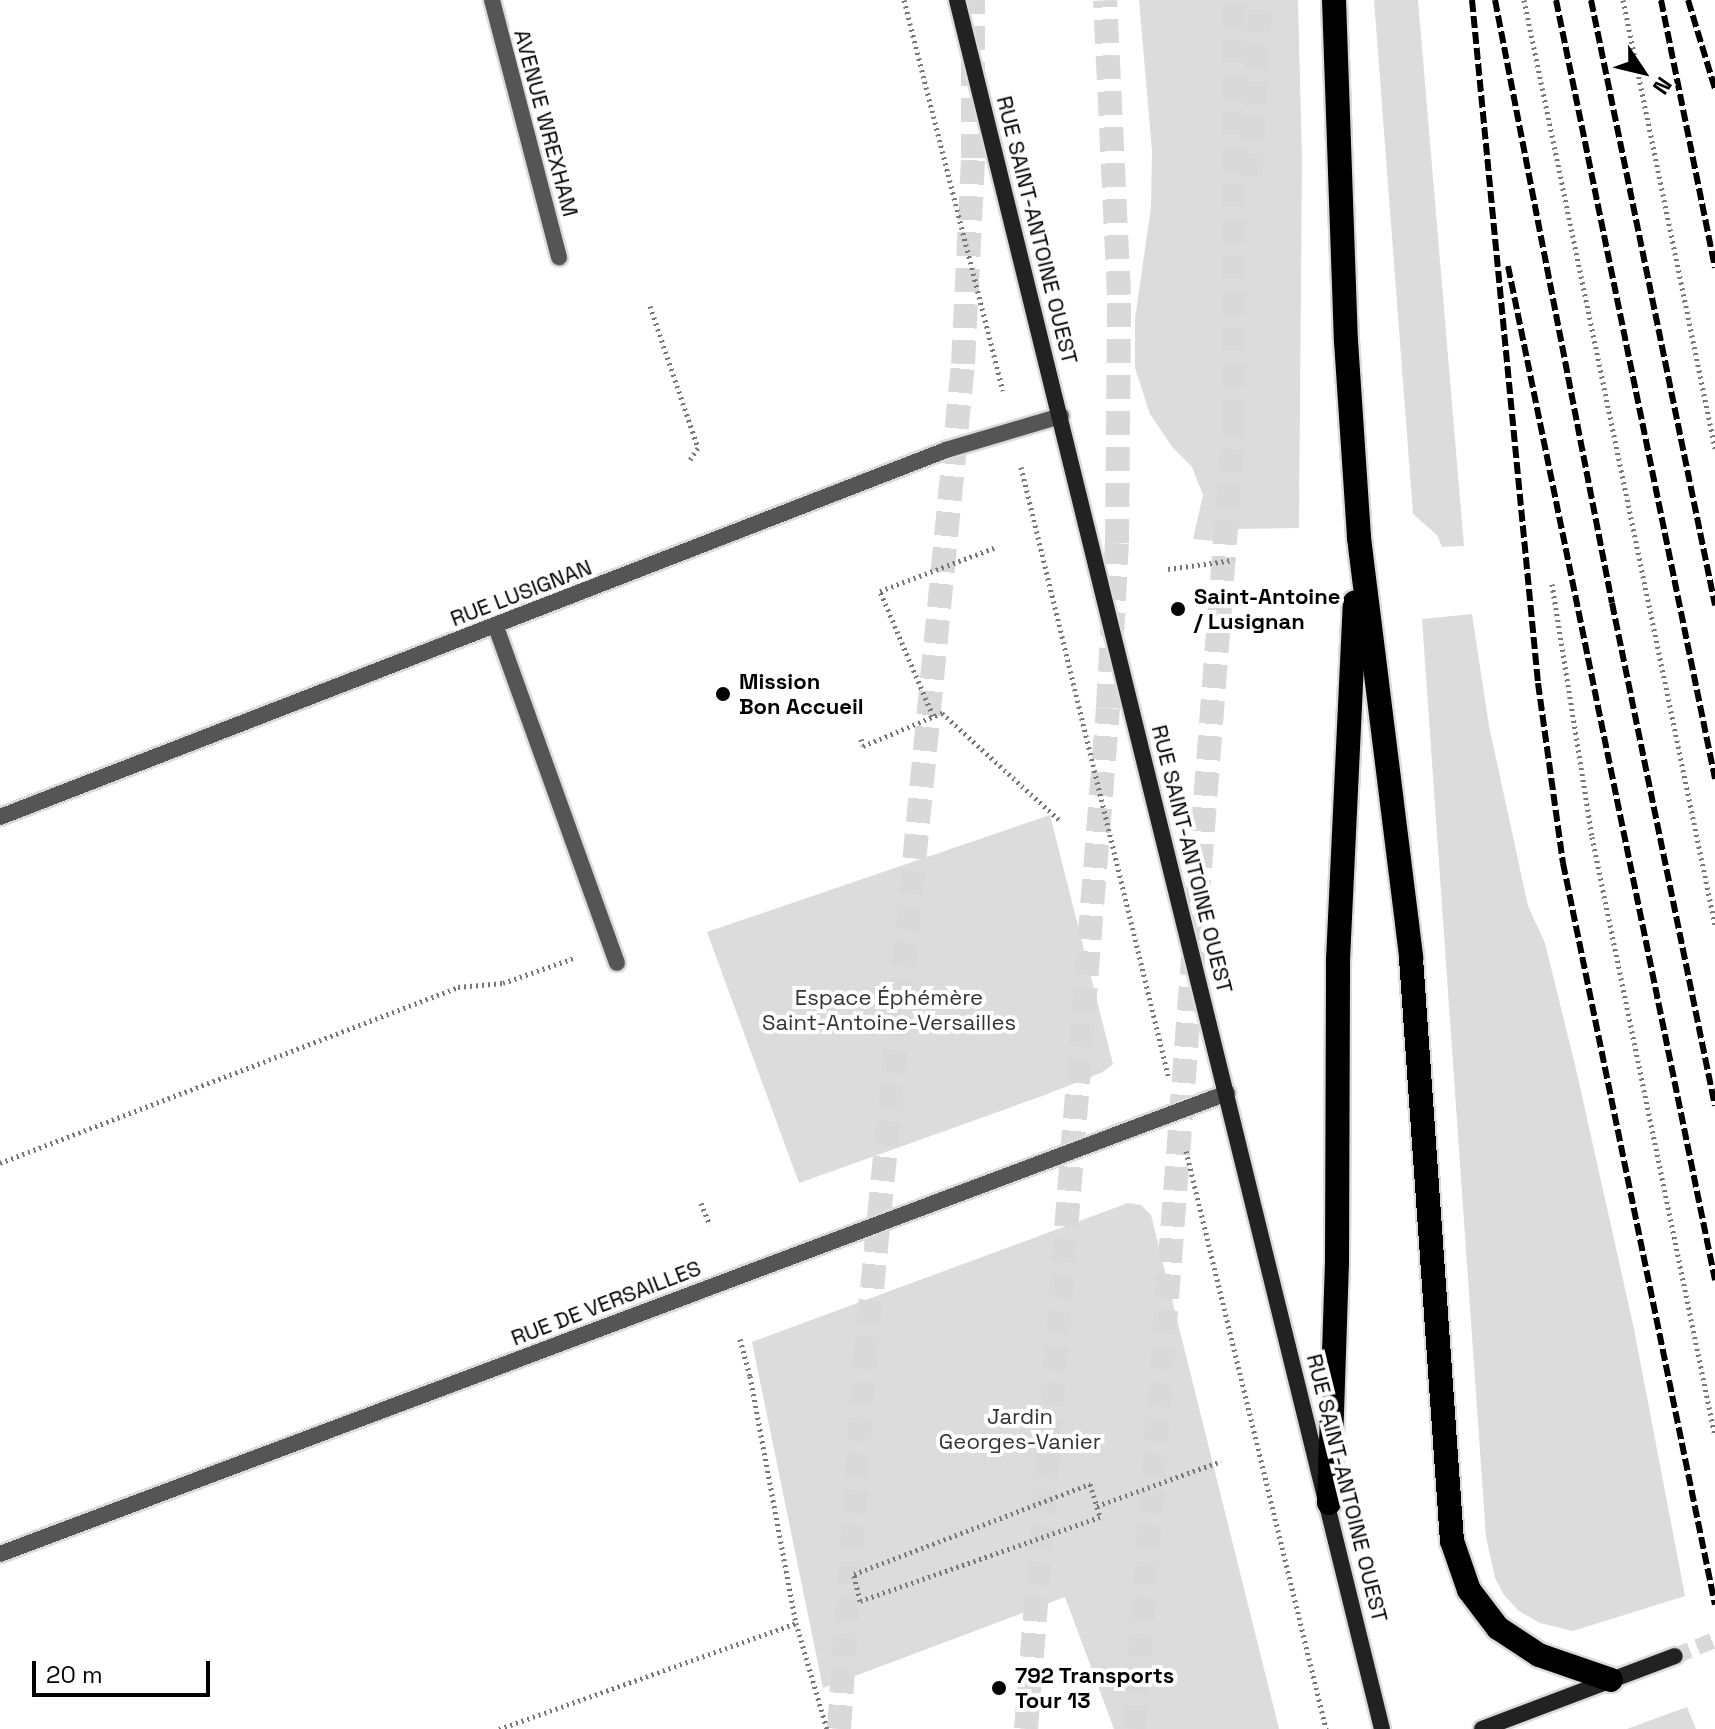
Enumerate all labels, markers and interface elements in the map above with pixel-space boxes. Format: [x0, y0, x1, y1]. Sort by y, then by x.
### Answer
street label: AVENUE WREXHAM [508, 26, 584, 220]
north arrow [1603, 32, 1683, 112]
text: N [1647, 72, 1678, 100]
street label: RUE SAINT-ANTOINE OUEST [991, 93, 1083, 367]
street label: RUE LUSIGNAN [447, 554, 595, 632]
place label: Saint-Antoine / Lusignan [1194, 583, 1340, 634]
marker: Saint-Antoine / Lusignan [1169, 600, 1187, 618]
place label: Mission Bon Accueil [739, 668, 864, 720]
marker: Mission Bon Accueil [714, 685, 732, 703]
street label: RUE SAINT-ANTOINE OUEST [1146, 722, 1238, 996]
park label: Espace Éphémère Saint-Antoine-Versailles [762, 984, 1016, 1036]
street label: RUE DE VERSAILLES [507, 1255, 705, 1351]
street label: RUE SAINT-ANTOINE OUEST [1301, 1351, 1393, 1625]
park label: Jardin Georges-Vanier [939, 1403, 1101, 1454]
scale bar [36, 1645, 214, 1695]
text: 20 m [46, 1659, 103, 1690]
place label: 792 Transports Tour 13 [1015, 1662, 1175, 1714]
marker: 792 Transports Tour 13 [990, 1679, 1008, 1697]

